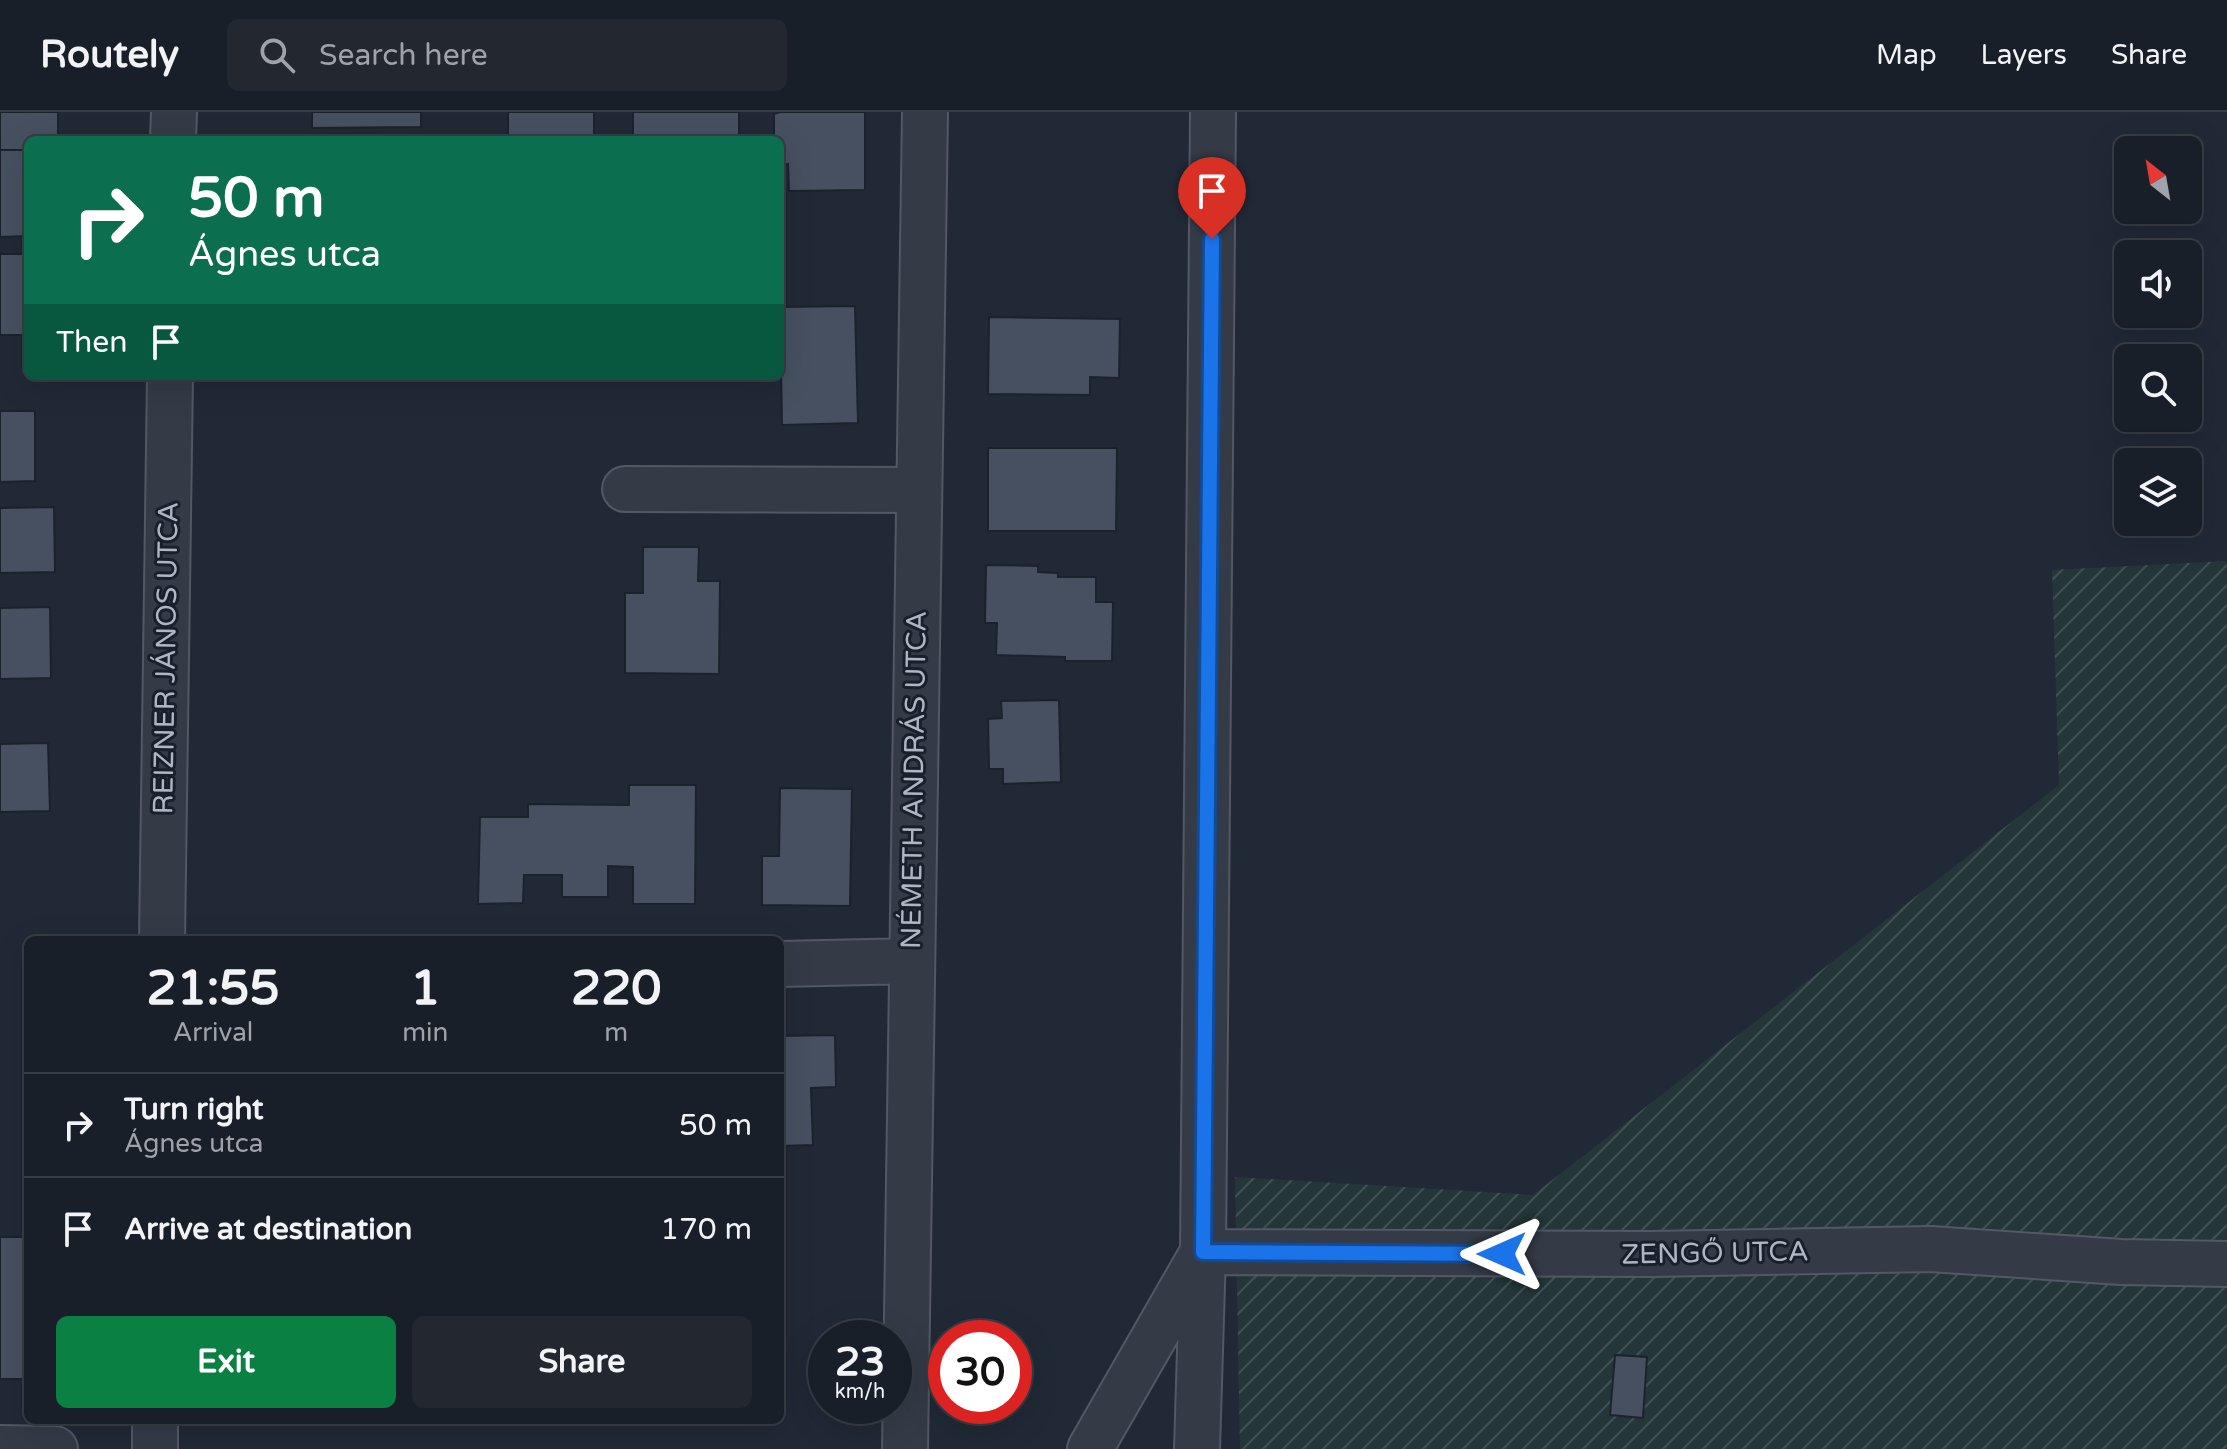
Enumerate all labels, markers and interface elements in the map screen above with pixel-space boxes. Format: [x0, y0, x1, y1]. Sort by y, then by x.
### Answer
search box [227, 19, 787, 91]
text: Routely [40, 32, 179, 78]
icon: search [255, 33, 299, 77]
text: Search here [319, 37, 488, 74]
text: Map [1876, 38, 1937, 72]
text: Layers [1981, 38, 2067, 72]
text: Share [2111, 38, 2187, 72]
north arrow [2114, 136, 2202, 224]
map controls [2114, 136, 2202, 536]
pin [1178, 157, 1246, 239]
text: 50 m [188, 165, 324, 232]
icon: right [56, 168, 160, 272]
icon: arrive [1190, 169, 1234, 213]
text: Ágnes utca [188, 233, 381, 276]
button: sound [2114, 240, 2202, 328]
icon: arrive [144, 320, 188, 364]
text: Then [56, 324, 128, 361]
button: search [2114, 344, 2202, 432]
button: layers [2114, 448, 2202, 536]
street label: REIZNER JÁNOS UTCA [146, 501, 186, 815]
street label: NÉMETH ANDRÁS UTCA [894, 611, 934, 949]
text: 21:55 [147, 960, 280, 1018]
text: 1 [410, 960, 440, 1018]
text: 220 [571, 960, 661, 1018]
text: Arrival [173, 1017, 253, 1048]
text: min [402, 1017, 448, 1048]
text: m [604, 1017, 628, 1048]
text: Turn right [124, 1091, 264, 1128]
icon: right [56, 1103, 100, 1147]
text: 50 m [679, 1107, 752, 1144]
text: Ágnes utca [124, 1128, 263, 1159]
icon: arrive [56, 1207, 100, 1251]
text: Arrive at destination [124, 1211, 412, 1248]
text: 170 m [660, 1211, 752, 1248]
position arrow [1460, 1212, 1544, 1296]
street label: ZENGŐ UTCA [1621, 1234, 1809, 1272]
button: Exit [56, 1316, 396, 1408]
button: Share [412, 1316, 752, 1408]
speed limit sign: 30 [928, 1320, 1032, 1424]
text: 23 [835, 1338, 885, 1386]
text: km/h [835, 1380, 885, 1404]

